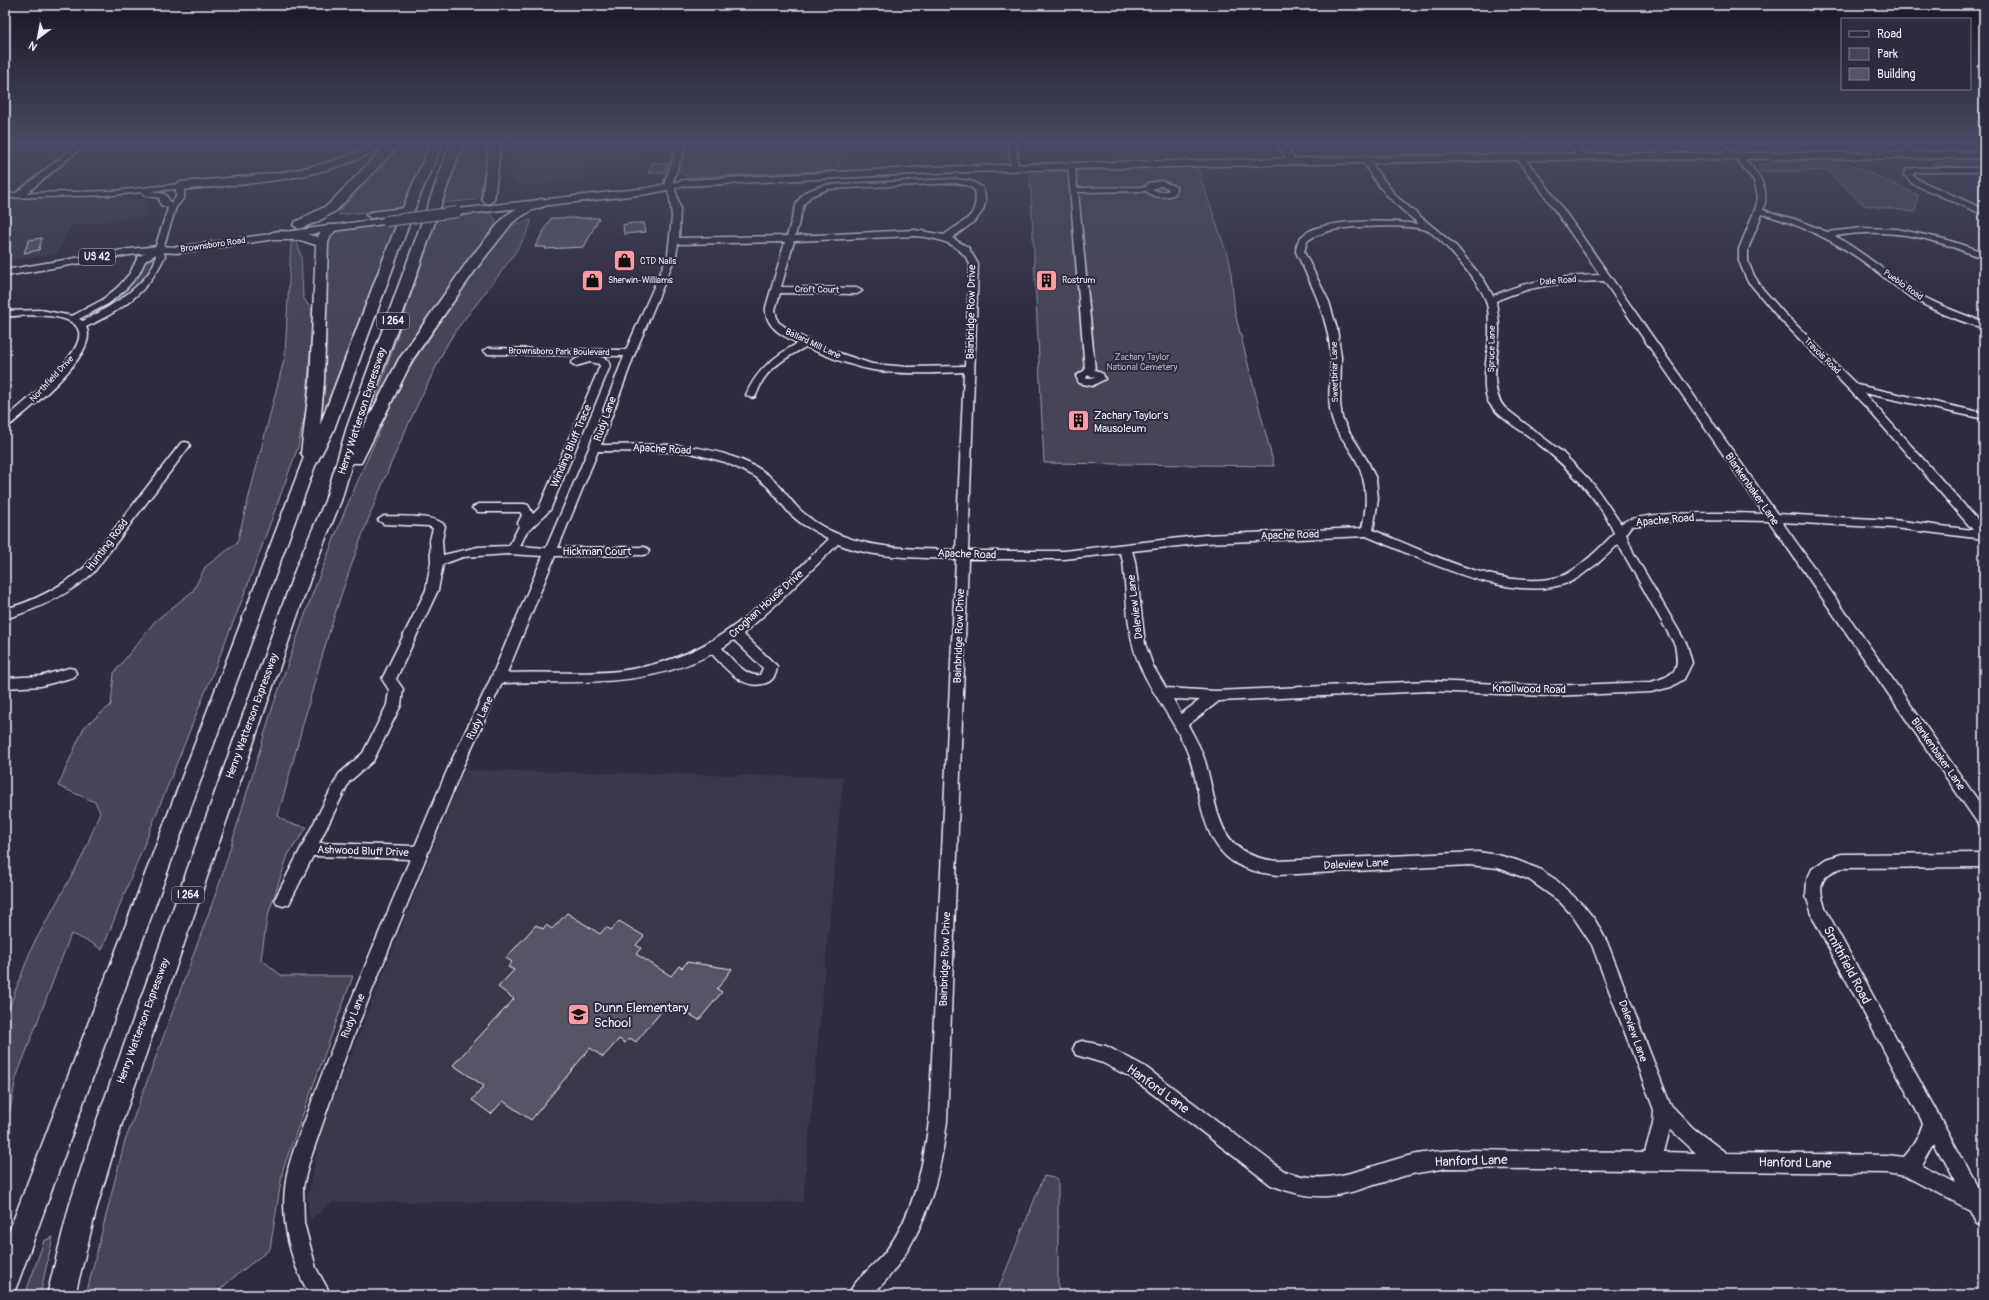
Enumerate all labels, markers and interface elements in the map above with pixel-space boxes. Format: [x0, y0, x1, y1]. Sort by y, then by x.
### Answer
north arrow [18, 18, 58, 58]
legend [1841, 18, 1971, 90]
text: Road [1877, 27, 1902, 42]
text: N [26, 38, 40, 54]
text: Park [1877, 47, 1898, 62]
text: Building [1877, 67, 1916, 82]
street label: Brownsboro Road [180, 235, 246, 255]
shop icon: CTD Nails [612, 248, 638, 274]
road number: US 42 [79, 249, 115, 265]
place label: CTD Nails [640, 256, 676, 267]
street label: Bainbridge Row Drive [964, 264, 978, 360]
shop icon: Sherwin-Williams [580, 267, 606, 293]
building icon: Rostrum [1034, 267, 1060, 293]
street label: Pueblo Road [1881, 267, 1925, 303]
street label: Dale Road [1539, 274, 1577, 288]
place label: Sherwin-Williams [608, 275, 673, 286]
place label: Rostrum [1062, 275, 1095, 286]
street label: Croft Court [795, 284, 840, 296]
road number: I 264 [377, 313, 409, 329]
street label: Spruce Lane [1486, 325, 1498, 372]
street label: Ballard Mill Lane [783, 326, 843, 362]
street label: Travois Road [1801, 335, 1843, 377]
street label: Sweetbriar Lane [1329, 341, 1341, 403]
street label: Henry Watterson Expressway [335, 346, 389, 476]
street label: Brownsboro Park Boulevard [508, 346, 610, 358]
park label: Zachary Taylor National Cemetery [1107, 352, 1178, 373]
street label: Northfield Drive [28, 353, 77, 404]
street label: Rudy Lane [591, 394, 619, 443]
street label: Winding Bluff Trace [548, 402, 595, 489]
building icon: Zachary Taylor's Mausoleum [1065, 408, 1091, 434]
place label: Zachary Taylor's Mausoleum [1094, 409, 1168, 435]
street label: Apache Road [632, 441, 692, 457]
street label: Blankenbaker Lane [1722, 450, 1782, 528]
street label: Apache Road [1635, 511, 1695, 529]
street label: Hunting Road [83, 516, 131, 574]
street label: Apache Road [1260, 527, 1320, 543]
street label: Hickman Court [563, 545, 632, 558]
street label: Apache Road [937, 546, 997, 562]
street label: Croghan House Drive [726, 567, 806, 641]
street label: Daleview Lane [1125, 573, 1145, 640]
street label: Bainbridge Row Drive [951, 588, 967, 684]
street label: Henry Watterson Expressway [223, 651, 281, 781]
street label: Knollwood Road [1492, 682, 1566, 696]
street label: Rudy Lane [464, 694, 496, 742]
street label: Blankenbaker Lane [1908, 715, 1968, 793]
street label: Ashwood Bluff Drive [317, 843, 410, 859]
street label: Daleview Lane [1323, 856, 1389, 872]
road number: I 264 [172, 887, 204, 903]
street label: Bainbridge Row Drive [937, 911, 953, 1007]
street label: Smithfield Road [1820, 923, 1874, 1007]
street label: Henry Watterson Expressway [114, 956, 172, 1086]
street label: Rudy Lane [338, 991, 368, 1040]
street label: Daleview Lane [1616, 998, 1650, 1064]
place label: Dunn Elementary School [594, 1000, 689, 1031]
school or university icon: Dunn Elementary School [565, 1002, 591, 1028]
street label: Hanford Lane [1124, 1061, 1193, 1117]
street label: Hanford Lane [1434, 1152, 1508, 1170]
street label: Hanford Lane [1758, 1154, 1832, 1172]

